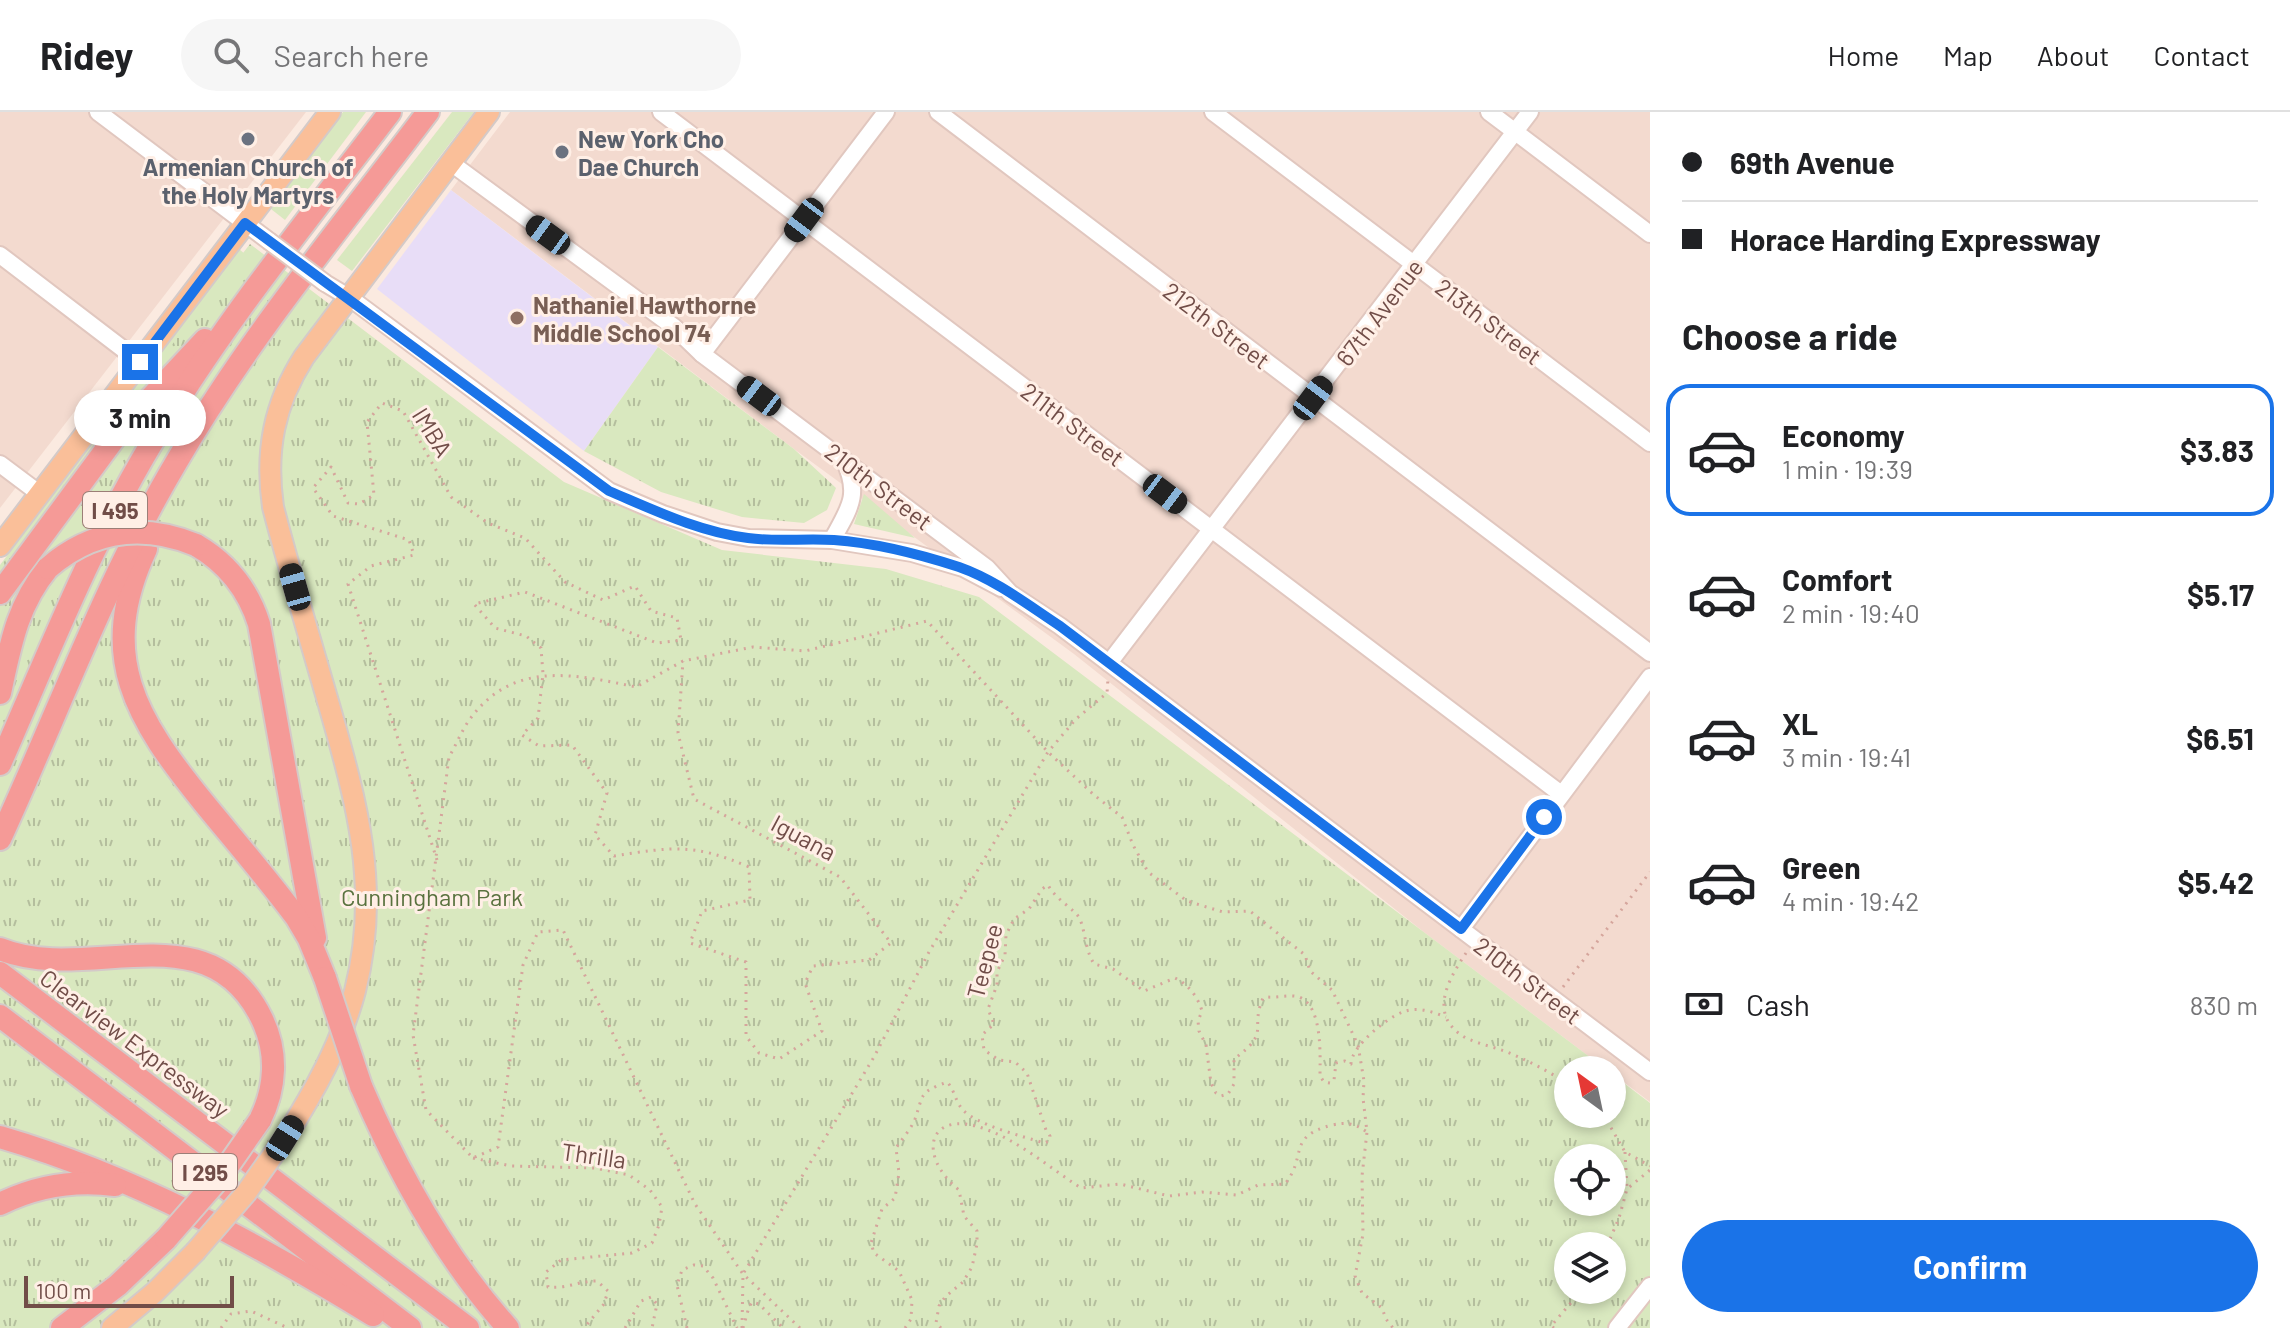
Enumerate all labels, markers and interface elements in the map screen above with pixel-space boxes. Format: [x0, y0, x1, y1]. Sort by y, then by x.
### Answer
search box [181, 19, 741, 91]
text: Ridey [40, 32, 133, 78]
icon: search [209, 33, 253, 77]
text: Search here [273, 37, 429, 73]
text: Home [1828, 38, 1899, 72]
text: Map [1943, 38, 1993, 72]
text: About [2037, 38, 2109, 72]
text: Contact [2153, 38, 2250, 72]
place label: New York Cho Dae Church [578, 124, 724, 181]
marker: Armenian Church of the Holy Martyrs [239, 130, 257, 148]
marker: New York Cho Dae Church [553, 143, 571, 161]
text: 69th Avenue [1730, 144, 1895, 180]
place label: Armenian Church of the Holy Martyrs [142, 152, 354, 209]
car [780, 194, 828, 246]
car [522, 211, 574, 259]
text: Horace Harding Expressway [1730, 221, 2101, 257]
street label: 67th Avenue [1329, 253, 1429, 371]
street label: 213th Street [1430, 272, 1548, 370]
street label: 212th Street [1158, 276, 1276, 374]
place label: Nathaniel Hawthorne Middle School 74 [533, 290, 756, 347]
marker: Nathaniel Hawthorne Middle School 74 [508, 309, 526, 327]
text: Choose a ride [1682, 314, 1898, 357]
route end [122, 344, 158, 380]
car [733, 372, 785, 420]
car [1289, 372, 1337, 424]
street label: 211th Street [1016, 376, 1130, 472]
callout: 3 min [74, 390, 206, 446]
text: 3 min [109, 402, 171, 433]
street label: IMBA [407, 402, 459, 462]
icon: car [1686, 414, 1758, 486]
text: Economy [1782, 417, 1905, 453]
text: $3.83 [2180, 432, 2254, 468]
street label: 210th Street [820, 436, 938, 536]
text: 1 min · 19:39 [1782, 453, 1913, 484]
car [1139, 470, 1191, 518]
road number: I 495 [83, 492, 147, 528]
icon: car [1686, 558, 1758, 630]
car [277, 561, 313, 613]
text: Comfort [1782, 561, 1892, 597]
text: $5.17 [2187, 576, 2254, 612]
text: 2 min · 19:40 [1782, 597, 1920, 628]
icon: car [1686, 702, 1758, 774]
text: XL [1782, 705, 1818, 741]
text: $6.51 [2186, 720, 2254, 756]
text: 3 min · 19:41 [1782, 741, 1911, 772]
route start [1526, 799, 1562, 835]
street label: Iguana [767, 808, 841, 866]
icon: car [1686, 846, 1758, 918]
text: Green [1782, 849, 1861, 885]
text: $5.42 [2178, 864, 2254, 900]
park label: Cunningham Park [341, 882, 523, 911]
text: 4 min · 19:42 [1782, 885, 1919, 916]
street label: Teepee [960, 920, 1008, 1002]
street label: 210th Street [1469, 930, 1587, 1030]
street label: Clearview Expressway [35, 962, 235, 1124]
icon: cash [1682, 982, 1726, 1026]
text: Cash [1746, 986, 1810, 1022]
text: 830 m [2190, 989, 2258, 1020]
north arrow [1554, 1056, 1626, 1128]
map controls [1554, 1056, 1626, 1304]
car [262, 1111, 308, 1165]
street label: Thrilla [560, 1136, 628, 1174]
button: locate [1554, 1144, 1626, 1216]
road number: I 295 [173, 1154, 237, 1190]
button: Confirm [1682, 1220, 2258, 1312]
button: layers [1554, 1232, 1626, 1304]
scale bar [24, 1272, 234, 1308]
text: 100 m [36, 1277, 91, 1303]

